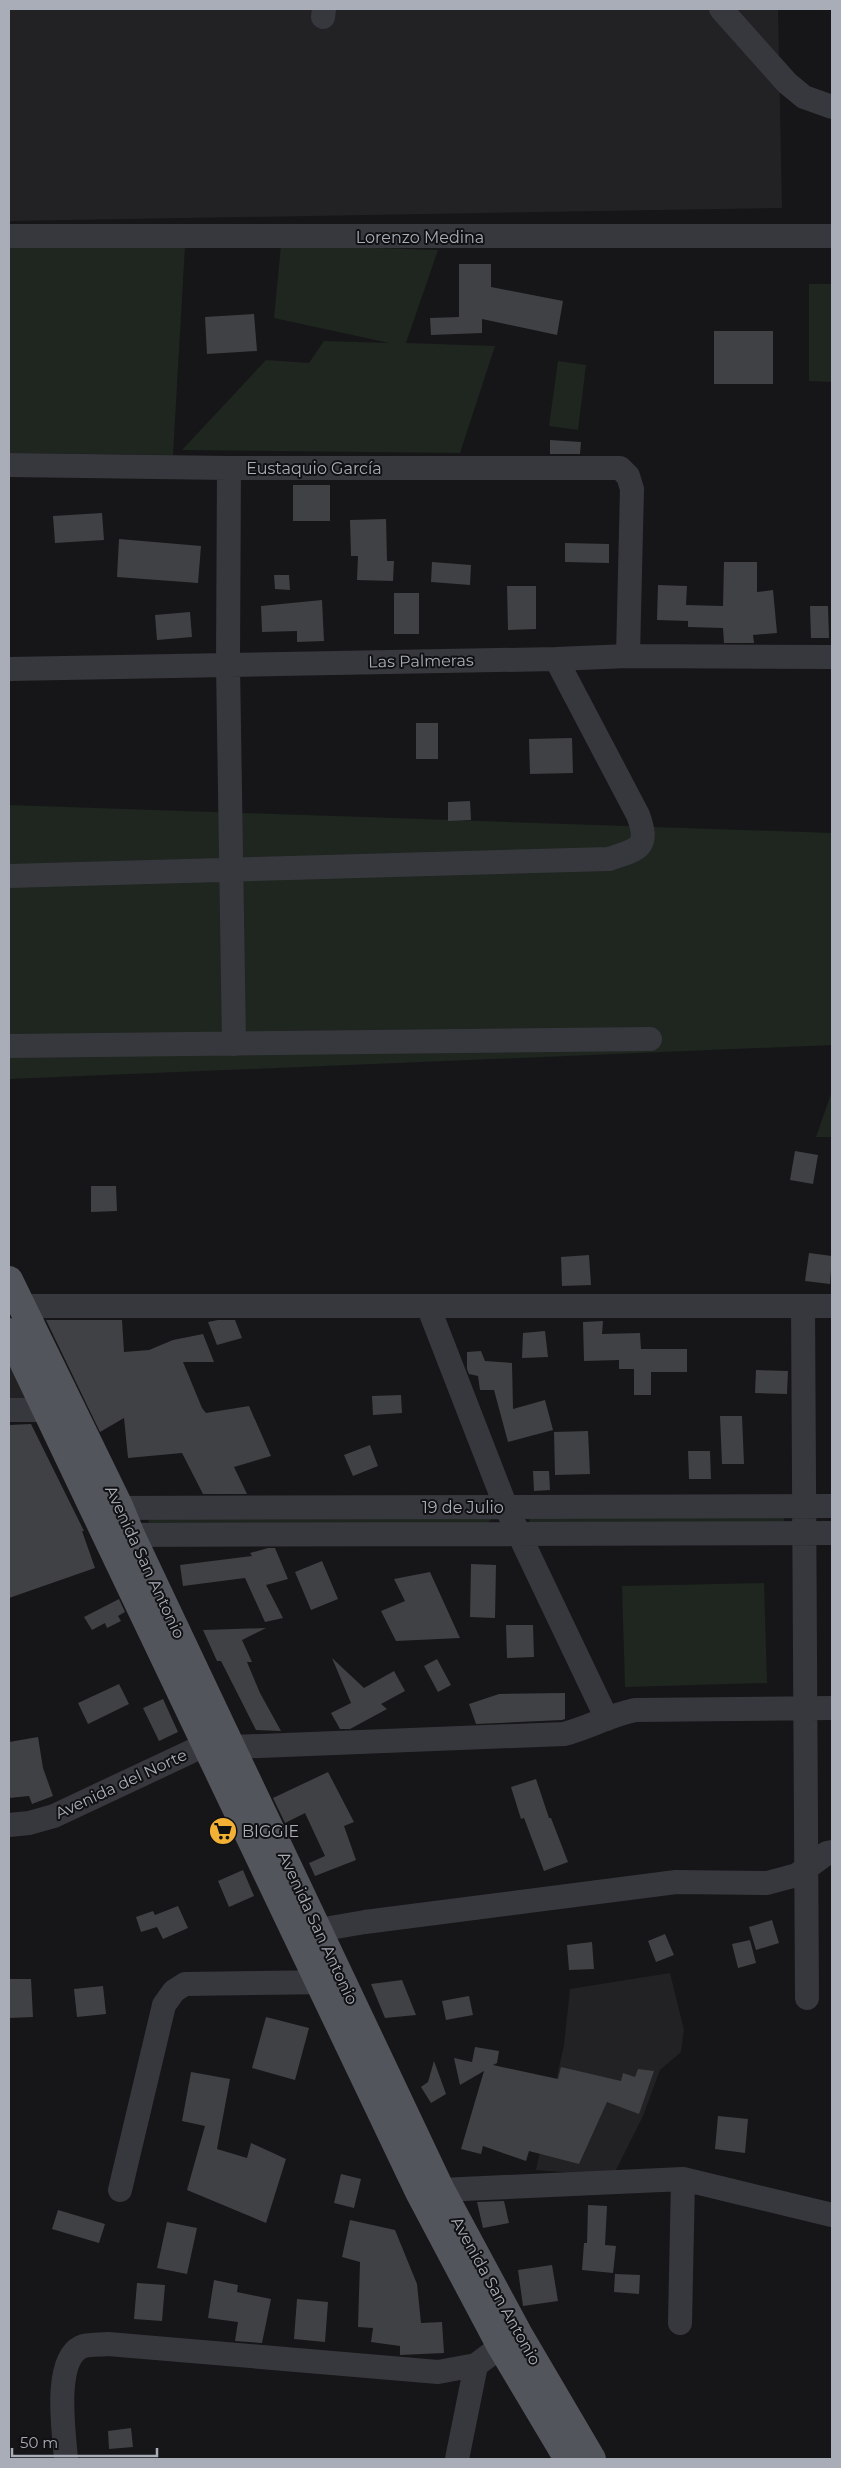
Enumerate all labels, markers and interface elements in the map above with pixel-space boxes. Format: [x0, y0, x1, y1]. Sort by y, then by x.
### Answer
street label: Lorenzo Medina [356, 228, 484, 247]
street label: Eustaquio García [246, 459, 382, 478]
street label: Las Palmeras [368, 651, 474, 671]
street label: Avenida San Antonio [101, 1482, 189, 1642]
street label: 19 de Julio [422, 1498, 504, 1517]
street label: Avenida del Norte [52, 1745, 190, 1823]
supermarket icon: BIGGIE [208, 1816, 238, 1846]
place label: BIGGIE [242, 1822, 299, 1841]
street label: Avenida San Antonio [274, 1848, 362, 2008]
street label: Avenida San Antonio [447, 2213, 545, 2369]
scale bar [12, 2426, 158, 2458]
text: 50 m [20, 2433, 58, 2452]

